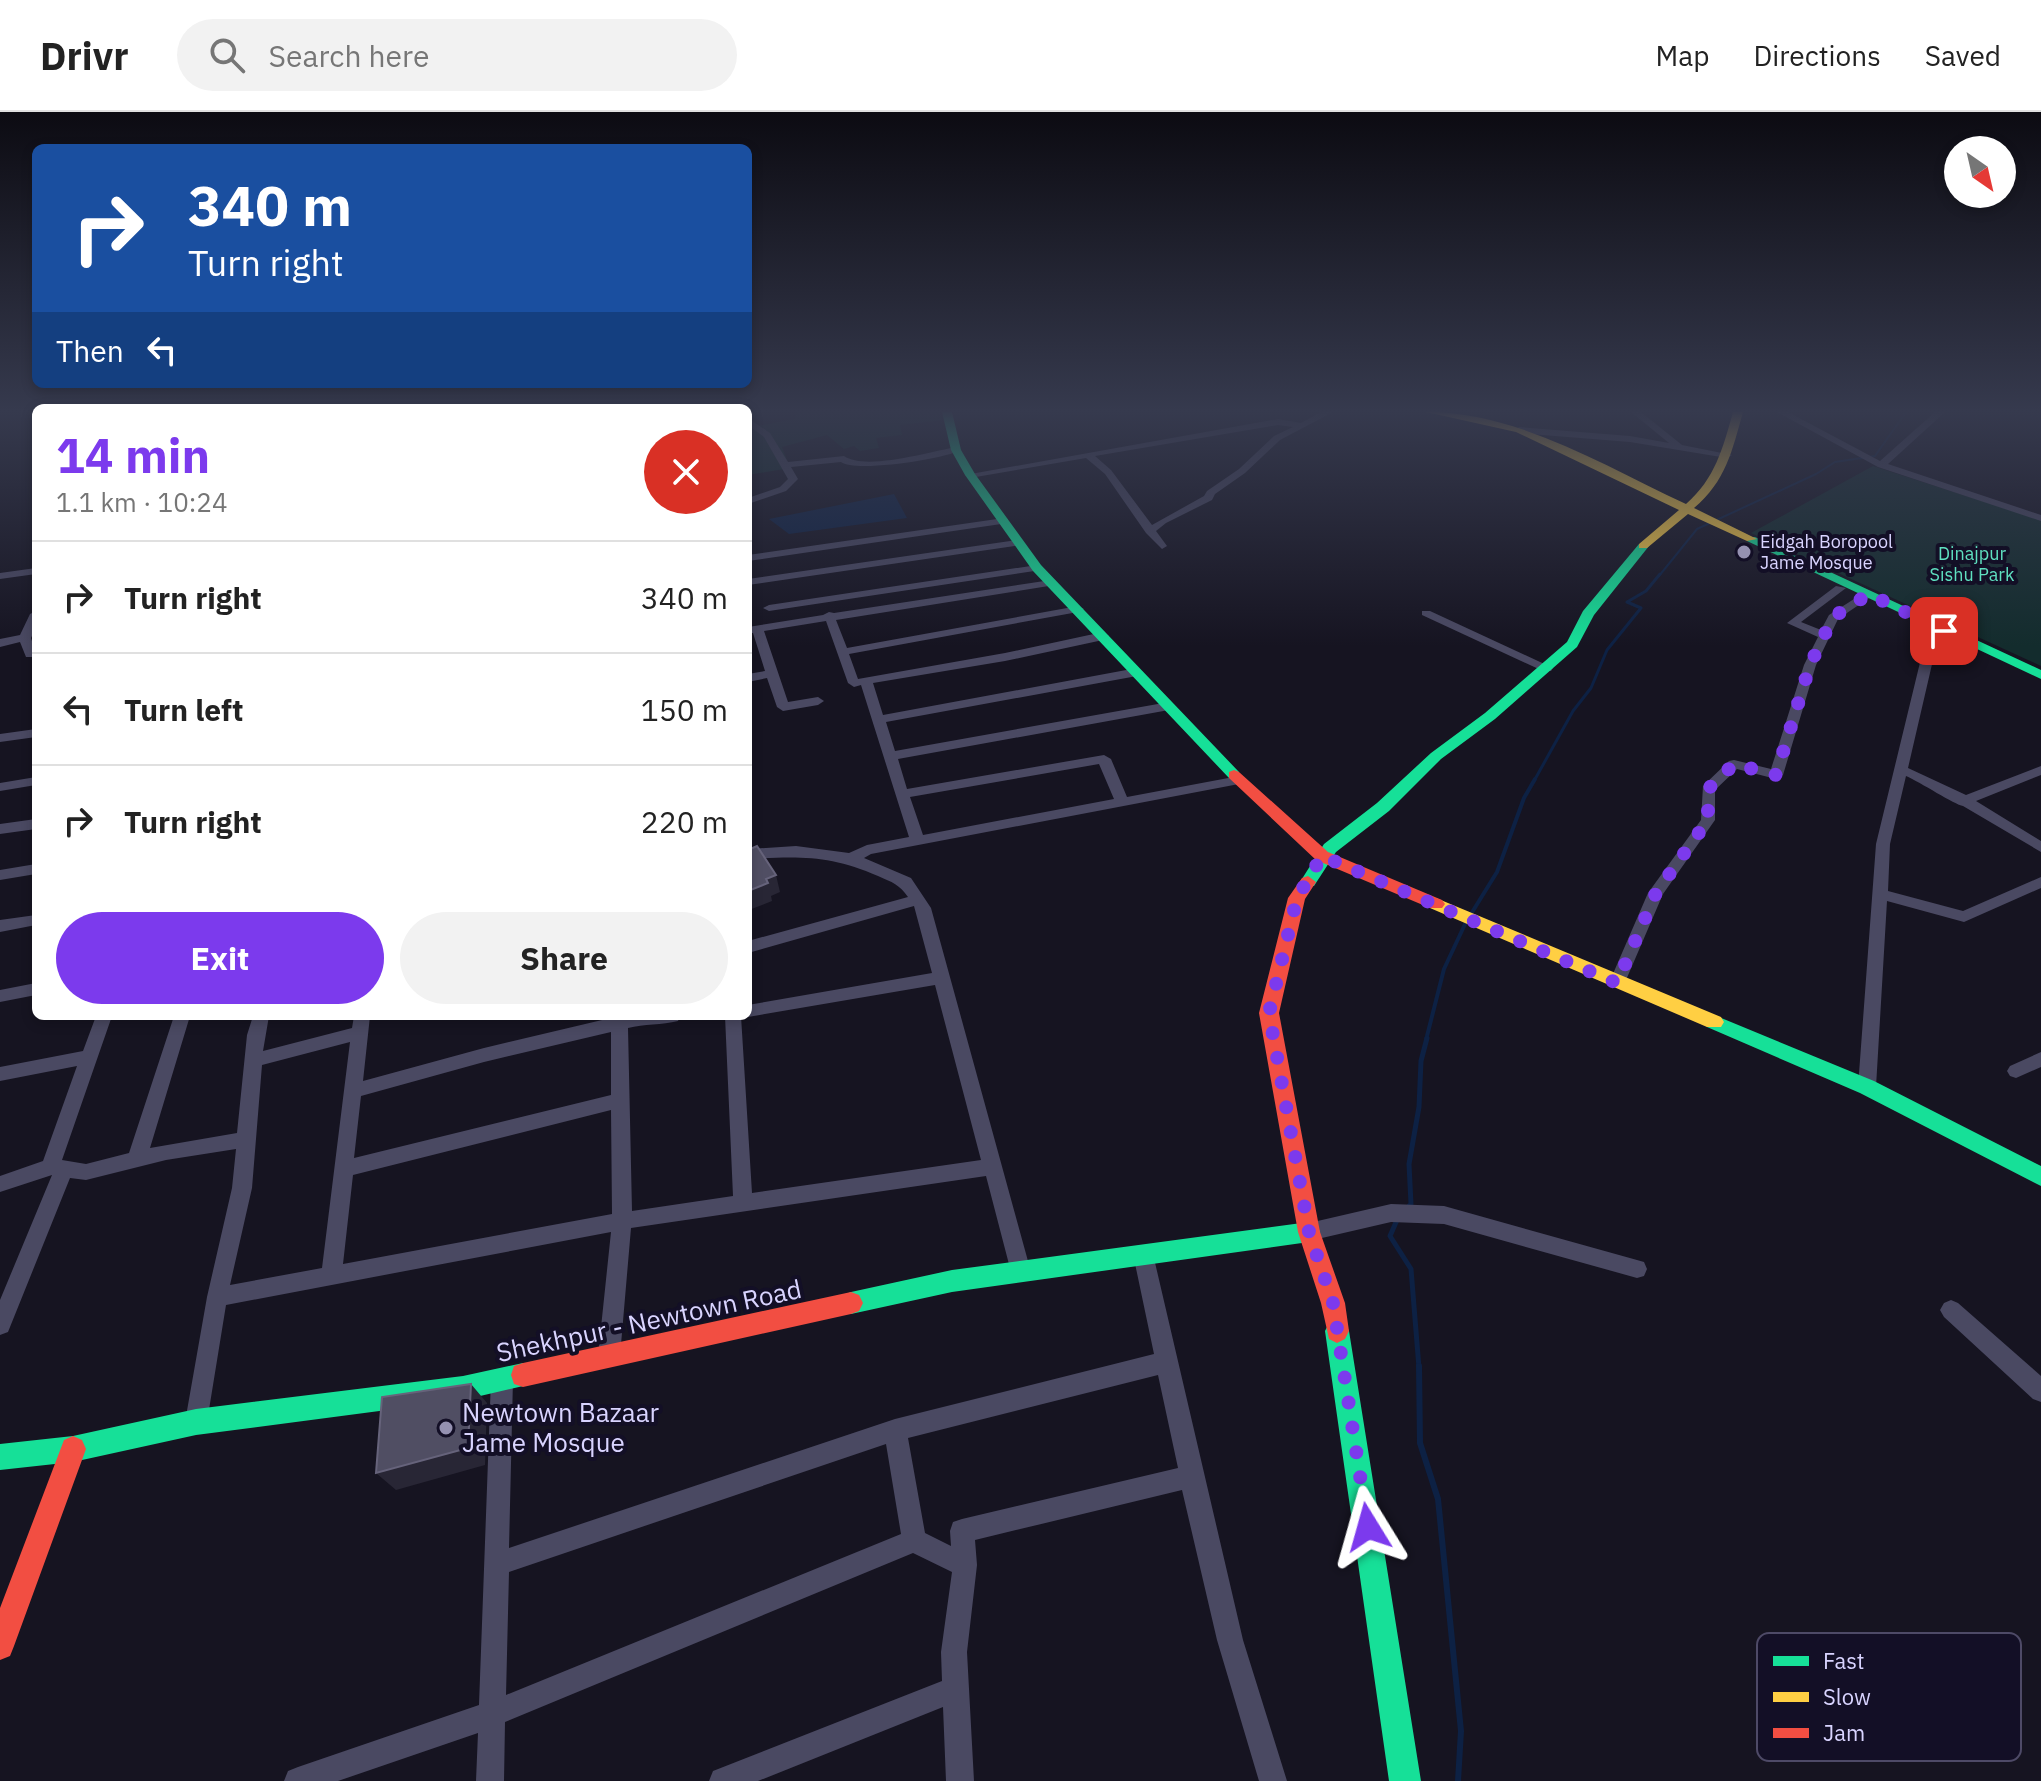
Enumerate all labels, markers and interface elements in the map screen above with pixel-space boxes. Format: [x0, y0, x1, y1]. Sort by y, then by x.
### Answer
search box [177, 19, 737, 91]
text: Drivr [40, 31, 129, 80]
icon: search [205, 33, 249, 77]
text: Search here [269, 36, 429, 75]
text: Map [1655, 37, 1709, 74]
text: Directions [1753, 37, 1881, 74]
text: Saved [1925, 37, 2001, 74]
north arrow [1944, 136, 2016, 208]
map controls [1944, 136, 2016, 208]
text: 340 m [188, 169, 352, 241]
icon: right [56, 176, 160, 280]
text: Turn right [188, 239, 344, 286]
icon: left [140, 328, 184, 372]
text: Then [56, 331, 124, 370]
text: 14 min [56, 424, 210, 486]
button: close [644, 430, 728, 514]
text: 1.1 km · 10:24 [56, 485, 228, 519]
place label: Eidgah Boropool Jame Mosque [1760, 530, 1893, 574]
park label: Dinajpur Sishu Park [1930, 542, 2015, 586]
marker: Eidgah Boropool Jame Mosque [1735, 543, 1753, 561]
icon: right [56, 575, 100, 619]
text: Turn right [124, 578, 262, 617]
text: 340 m [641, 578, 728, 617]
pin [1910, 597, 1978, 665]
icon: arrive [1922, 609, 1966, 653]
icon: left [56, 687, 100, 731]
text: Turn left [124, 690, 243, 729]
text: 150 m [641, 690, 728, 729]
icon: right [56, 799, 100, 843]
text: Turn right [124, 802, 262, 841]
text: 220 m [641, 802, 728, 841]
button: Exit [56, 912, 384, 1004]
button: Share [400, 912, 728, 1004]
street label: Shekhpur - Newtown Road [493, 1271, 805, 1369]
place label: Newtown Bazaar Jame Mosque [462, 1395, 660, 1459]
marker: Newtown Bazaar Jame Mosque [437, 1419, 455, 1437]
position arrow [1326, 1485, 1410, 1569]
legend [1757, 1633, 2021, 1761]
text: Fast [1823, 1646, 1864, 1675]
text: Slow [1823, 1682, 1871, 1711]
text: Jam [1823, 1718, 1865, 1747]

